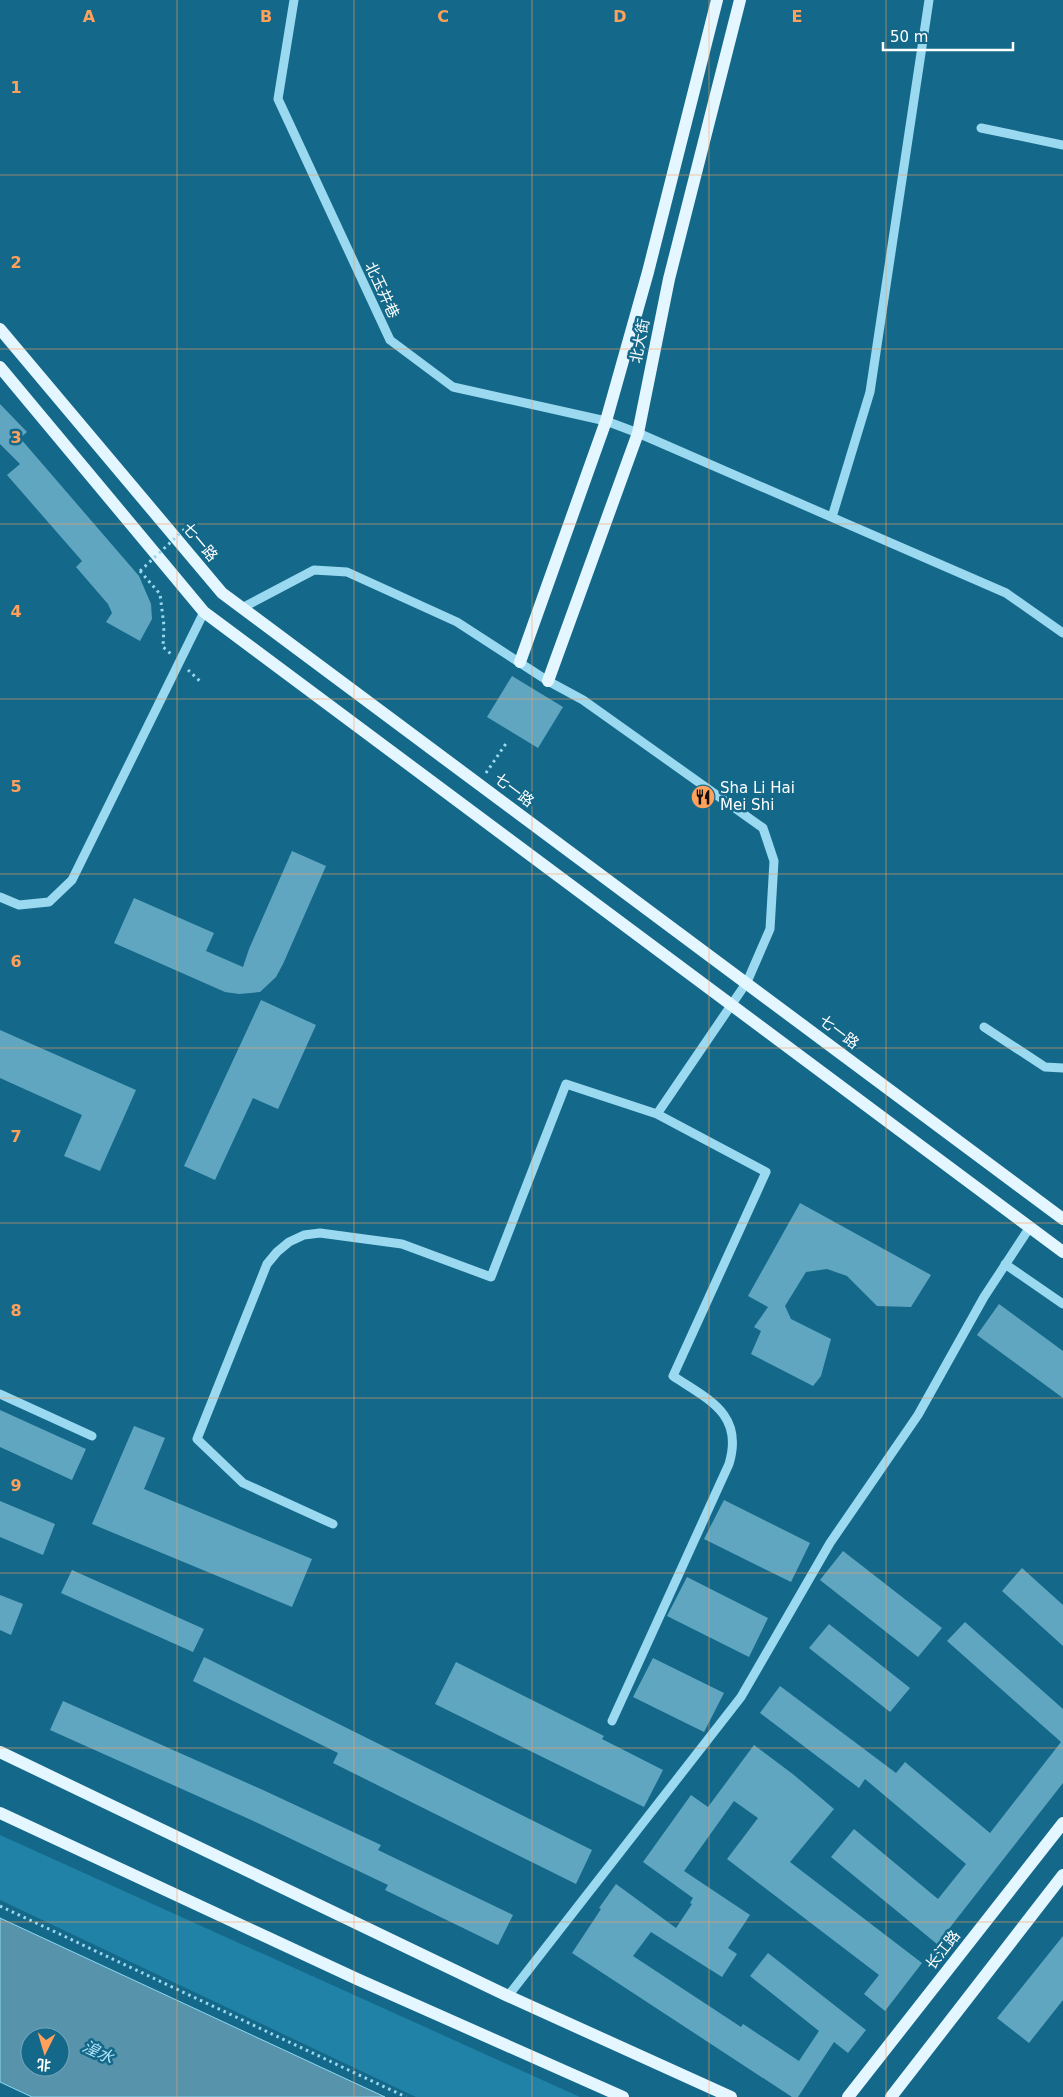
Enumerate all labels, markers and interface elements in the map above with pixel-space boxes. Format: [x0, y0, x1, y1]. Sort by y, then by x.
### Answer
text: A [83, 7, 96, 26]
text: B [260, 7, 272, 26]
text: C [437, 7, 449, 26]
text: D [613, 7, 627, 26]
text: E [792, 7, 802, 26]
scale bar [883, 20, 1013, 52]
text: 50 m [890, 28, 928, 46]
text: 1 [10, 78, 22, 97]
text: 2 [10, 253, 22, 272]
street label: 北玉井巷 [361, 259, 403, 321]
street label: 北大街 [627, 317, 653, 365]
text: 3 [10, 428, 22, 447]
street label: 七一路 [179, 519, 221, 565]
text: 4 [10, 602, 22, 621]
street label: 七一路 [491, 769, 537, 811]
text: 5 [10, 777, 22, 796]
place label: Sha Li Hai Mei Shi [720, 779, 795, 814]
restaurant icon: Sha Li Hai Mei Shi [690, 784, 716, 810]
text: 6 [10, 952, 22, 971]
street label: 七一路 [816, 1011, 862, 1053]
text: 7 [10, 1127, 22, 1146]
text: 8 [10, 1301, 22, 1320]
text: 9 [10, 1476, 22, 1495]
street label: 长江路 [922, 1927, 964, 1973]
north arrow [20, 2027, 70, 2077]
water label: 湟水 [79, 2037, 117, 2068]
text: 北 [36, 2056, 52, 2074]

